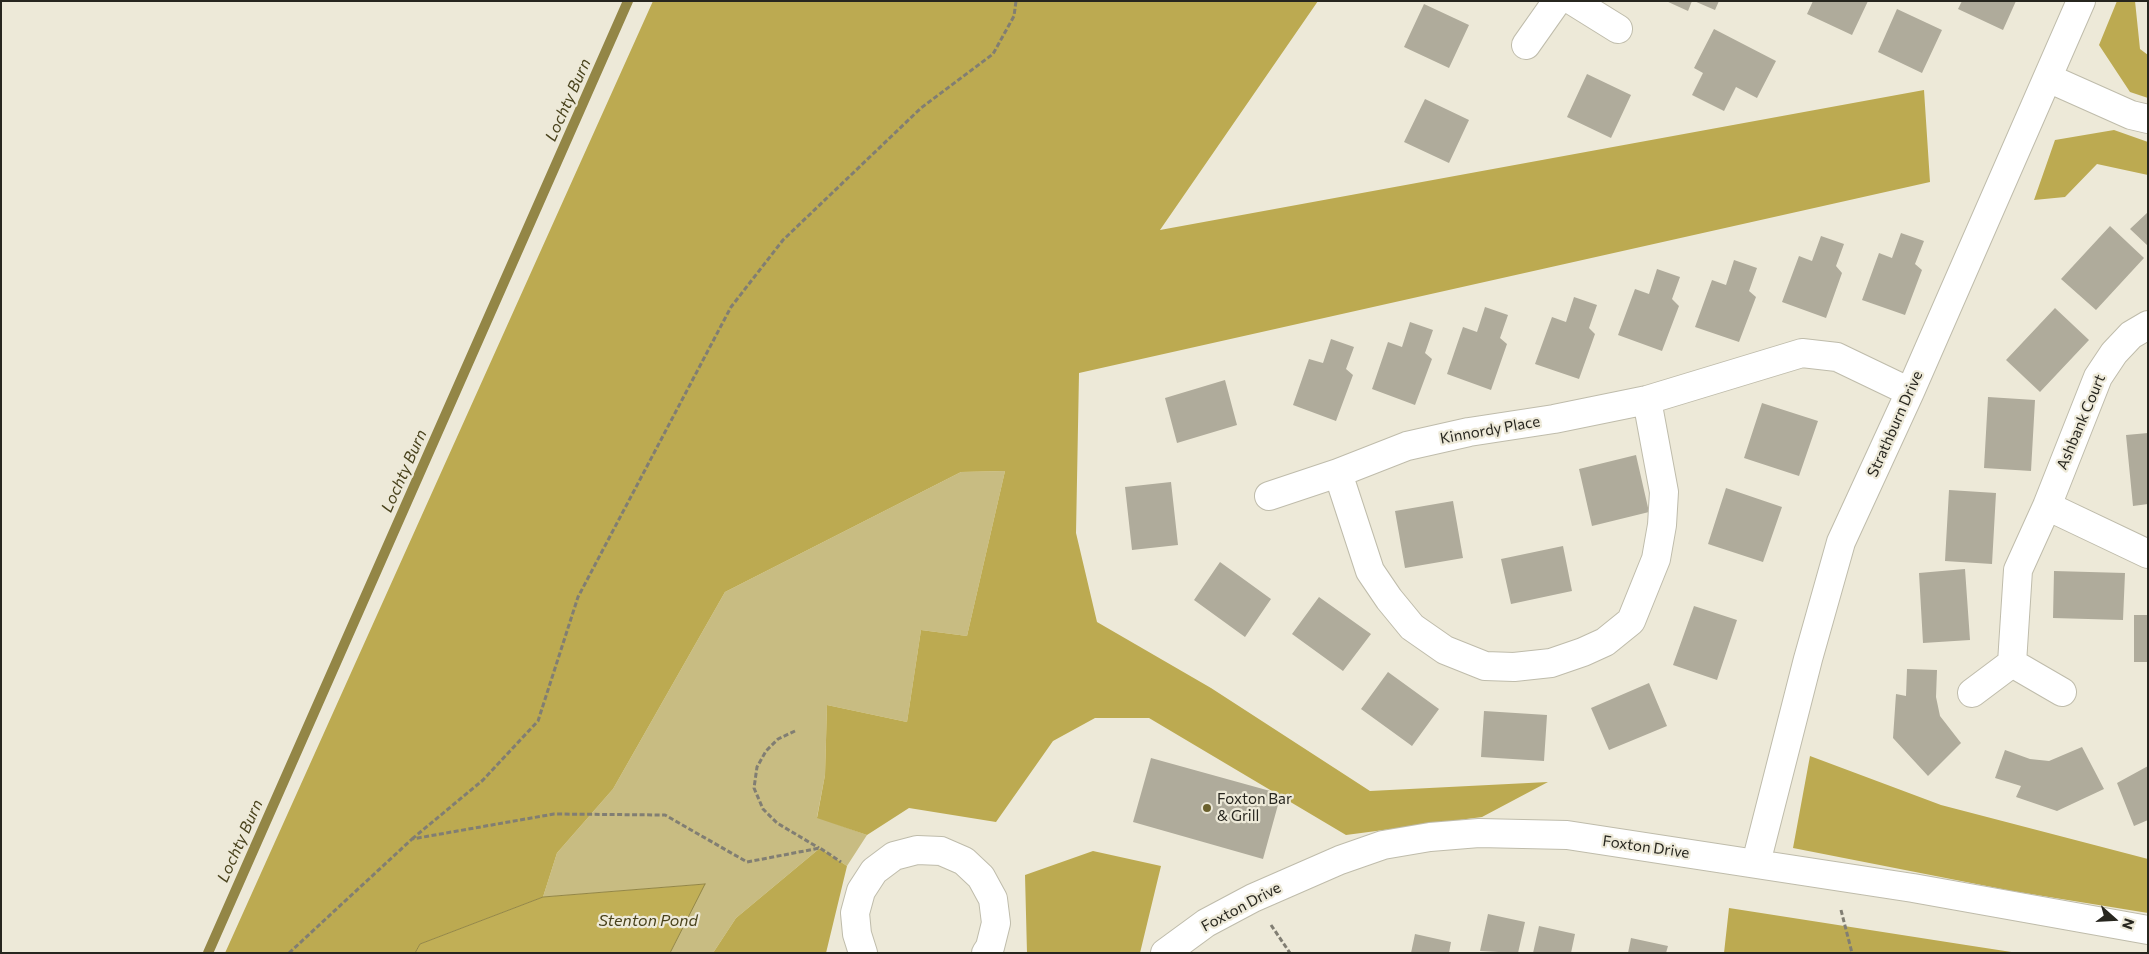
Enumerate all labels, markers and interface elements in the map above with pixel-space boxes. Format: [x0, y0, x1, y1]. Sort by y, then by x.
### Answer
water label: Lochty Burn [541, 56, 595, 144]
street label: Strathburn Drive [1864, 368, 1926, 480]
street label: Ashbank Court [2053, 372, 2109, 472]
street label: Kinnordy Place [1438, 412, 1542, 448]
water label: Lochty Burn [377, 427, 431, 515]
place label: Foxton Bar & Grill [1217, 790, 1292, 825]
water label: Lochty Burn [213, 797, 267, 885]
marker: Foxton Bar & Grill [1201, 802, 1213, 814]
street label: Foxton Drive [1601, 832, 1691, 862]
street label: Foxton Drive [1198, 878, 1284, 936]
north arrow [2089, 894, 2139, 944]
water label: Stenton Pond [598, 911, 698, 931]
text: N [2119, 916, 2138, 932]

